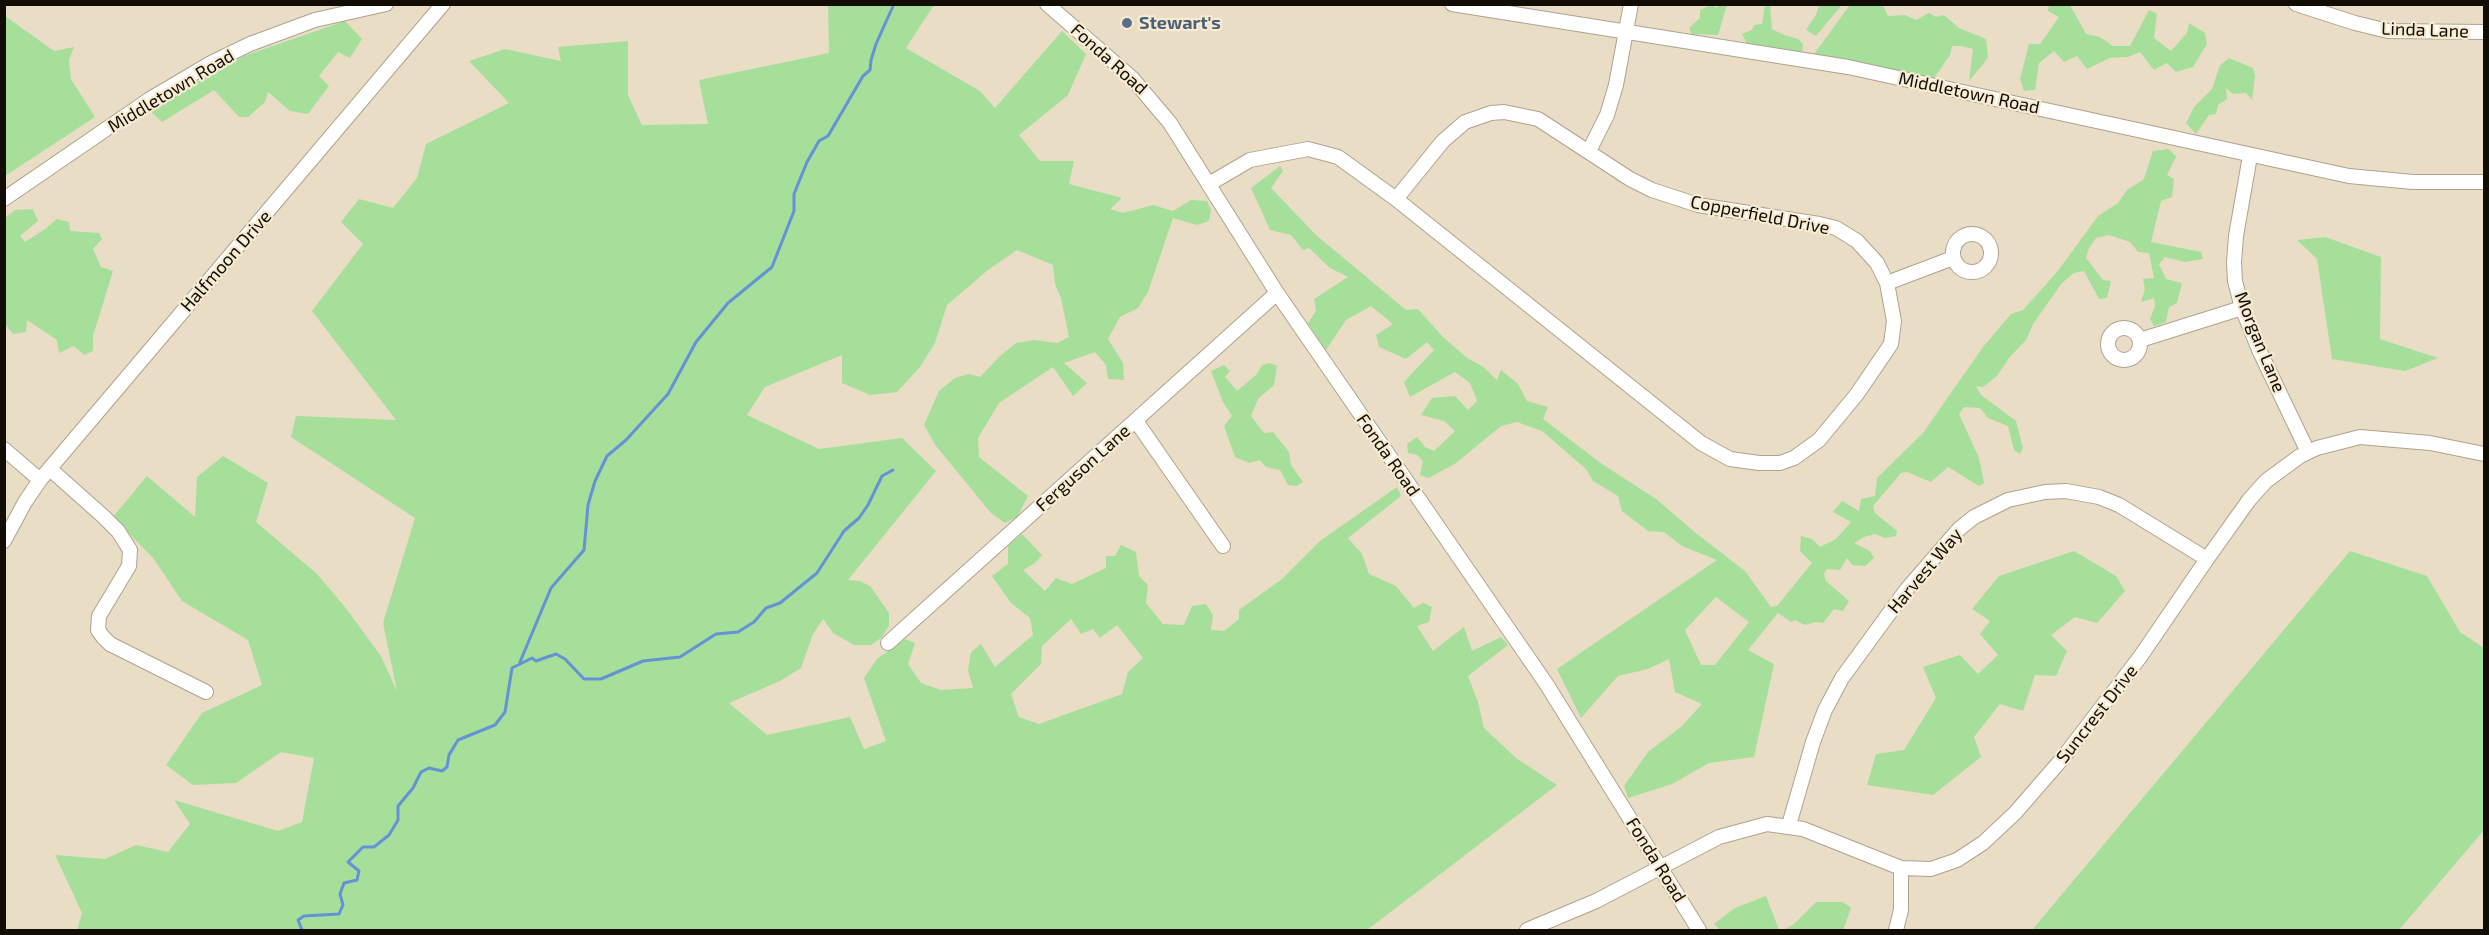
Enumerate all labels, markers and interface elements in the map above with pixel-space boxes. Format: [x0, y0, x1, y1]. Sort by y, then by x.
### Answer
place label: Stewart's [1139, 12, 1221, 34]
marker: Stewart's [1120, 16, 1134, 30]
street label: Linda Lane [2381, 18, 2469, 42]
street label: Fonda Road [1066, 19, 1152, 99]
street label: Middletown Road [104, 45, 238, 137]
street label: Middletown Road [1896, 68, 2042, 118]
street label: Copperfield Drive [1689, 191, 1831, 239]
street label: Halfmoon Drive [176, 206, 276, 316]
street label: Morgan Lane [2230, 288, 2290, 396]
street label: Fonda Road [1352, 410, 1424, 500]
street label: Ferguson Lane [1031, 420, 1135, 516]
street label: Harvest Way [1883, 524, 1967, 618]
street label: Suncrest Drive [2052, 660, 2142, 768]
street label: Fonda Road [1621, 814, 1691, 906]

